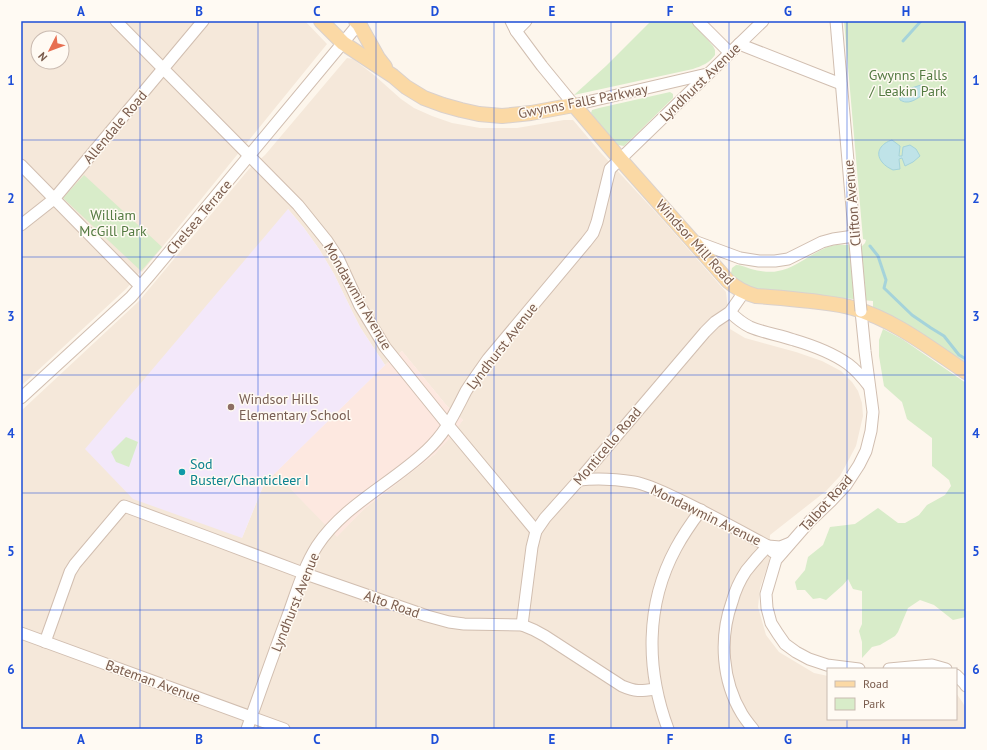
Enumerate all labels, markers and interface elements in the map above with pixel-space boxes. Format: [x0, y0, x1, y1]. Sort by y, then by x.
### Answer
text: A [77, 3, 85, 20]
text: B [195, 3, 203, 20]
text: C [313, 3, 321, 20]
text: D [431, 3, 439, 20]
text: E [549, 3, 556, 20]
text: F [667, 3, 674, 20]
text: G [784, 3, 792, 20]
text: H [902, 3, 910, 20]
north arrow [30, 30, 70, 70]
street label: Lyndhurst Avenue [656, 39, 744, 125]
text: N [35, 49, 50, 64]
park label: Gwynns Falls / Leakin Park [869, 66, 947, 100]
text: 1 [7, 72, 15, 89]
text: 1 [972, 72, 980, 89]
street label: Gwynns Falls Parkway [517, 79, 650, 122]
street label: Allendale Road [79, 87, 151, 167]
street label: Clifton Avenue [839, 159, 865, 247]
street label: Chelsea Terrace [162, 176, 236, 258]
text: 2 [7, 190, 15, 207]
text: 2 [972, 190, 980, 207]
street label: Windsor Mill Road [652, 196, 738, 288]
park label: William McGill Park [79, 206, 147, 240]
street label: Mondawmin Avenue [320, 239, 396, 353]
street label: Lyndhurst Avenue [463, 299, 541, 393]
text: 3 [7, 308, 15, 325]
text: 3 [972, 308, 980, 325]
place label: Windsor Hills Elementary School [239, 390, 351, 424]
marker: Windsor Hills Elementary School [226, 402, 236, 412]
street label: Monticello Road [569, 403, 645, 489]
text: 4 [7, 425, 15, 442]
text: 4 [972, 425, 980, 442]
place label: Sod Buster/Chanticleer I [190, 455, 309, 489]
marker: Sod Buster/Chanticleer I [177, 467, 187, 477]
street label: Talbot Road [796, 471, 856, 535]
street label: Mondawmin Avenue [648, 480, 764, 550]
text: 5 [7, 543, 15, 560]
text: 5 [972, 543, 980, 560]
street label: Lyndhurst Avenue [267, 550, 323, 654]
street label: Alto Road [362, 586, 422, 622]
street label: Bateman Avenue [103, 655, 203, 707]
text: 6 [7, 661, 15, 678]
text: 6 [972, 661, 980, 678]
legend [827, 668, 957, 720]
text: Road [863, 676, 888, 691]
text: Park [863, 696, 885, 711]
text: A [77, 731, 85, 748]
text: B [195, 731, 203, 748]
text: C [313, 731, 321, 748]
text: D [431, 731, 439, 748]
text: E [549, 731, 556, 748]
text: F [667, 731, 674, 748]
text: G [784, 731, 792, 748]
text: H [902, 731, 910, 748]

